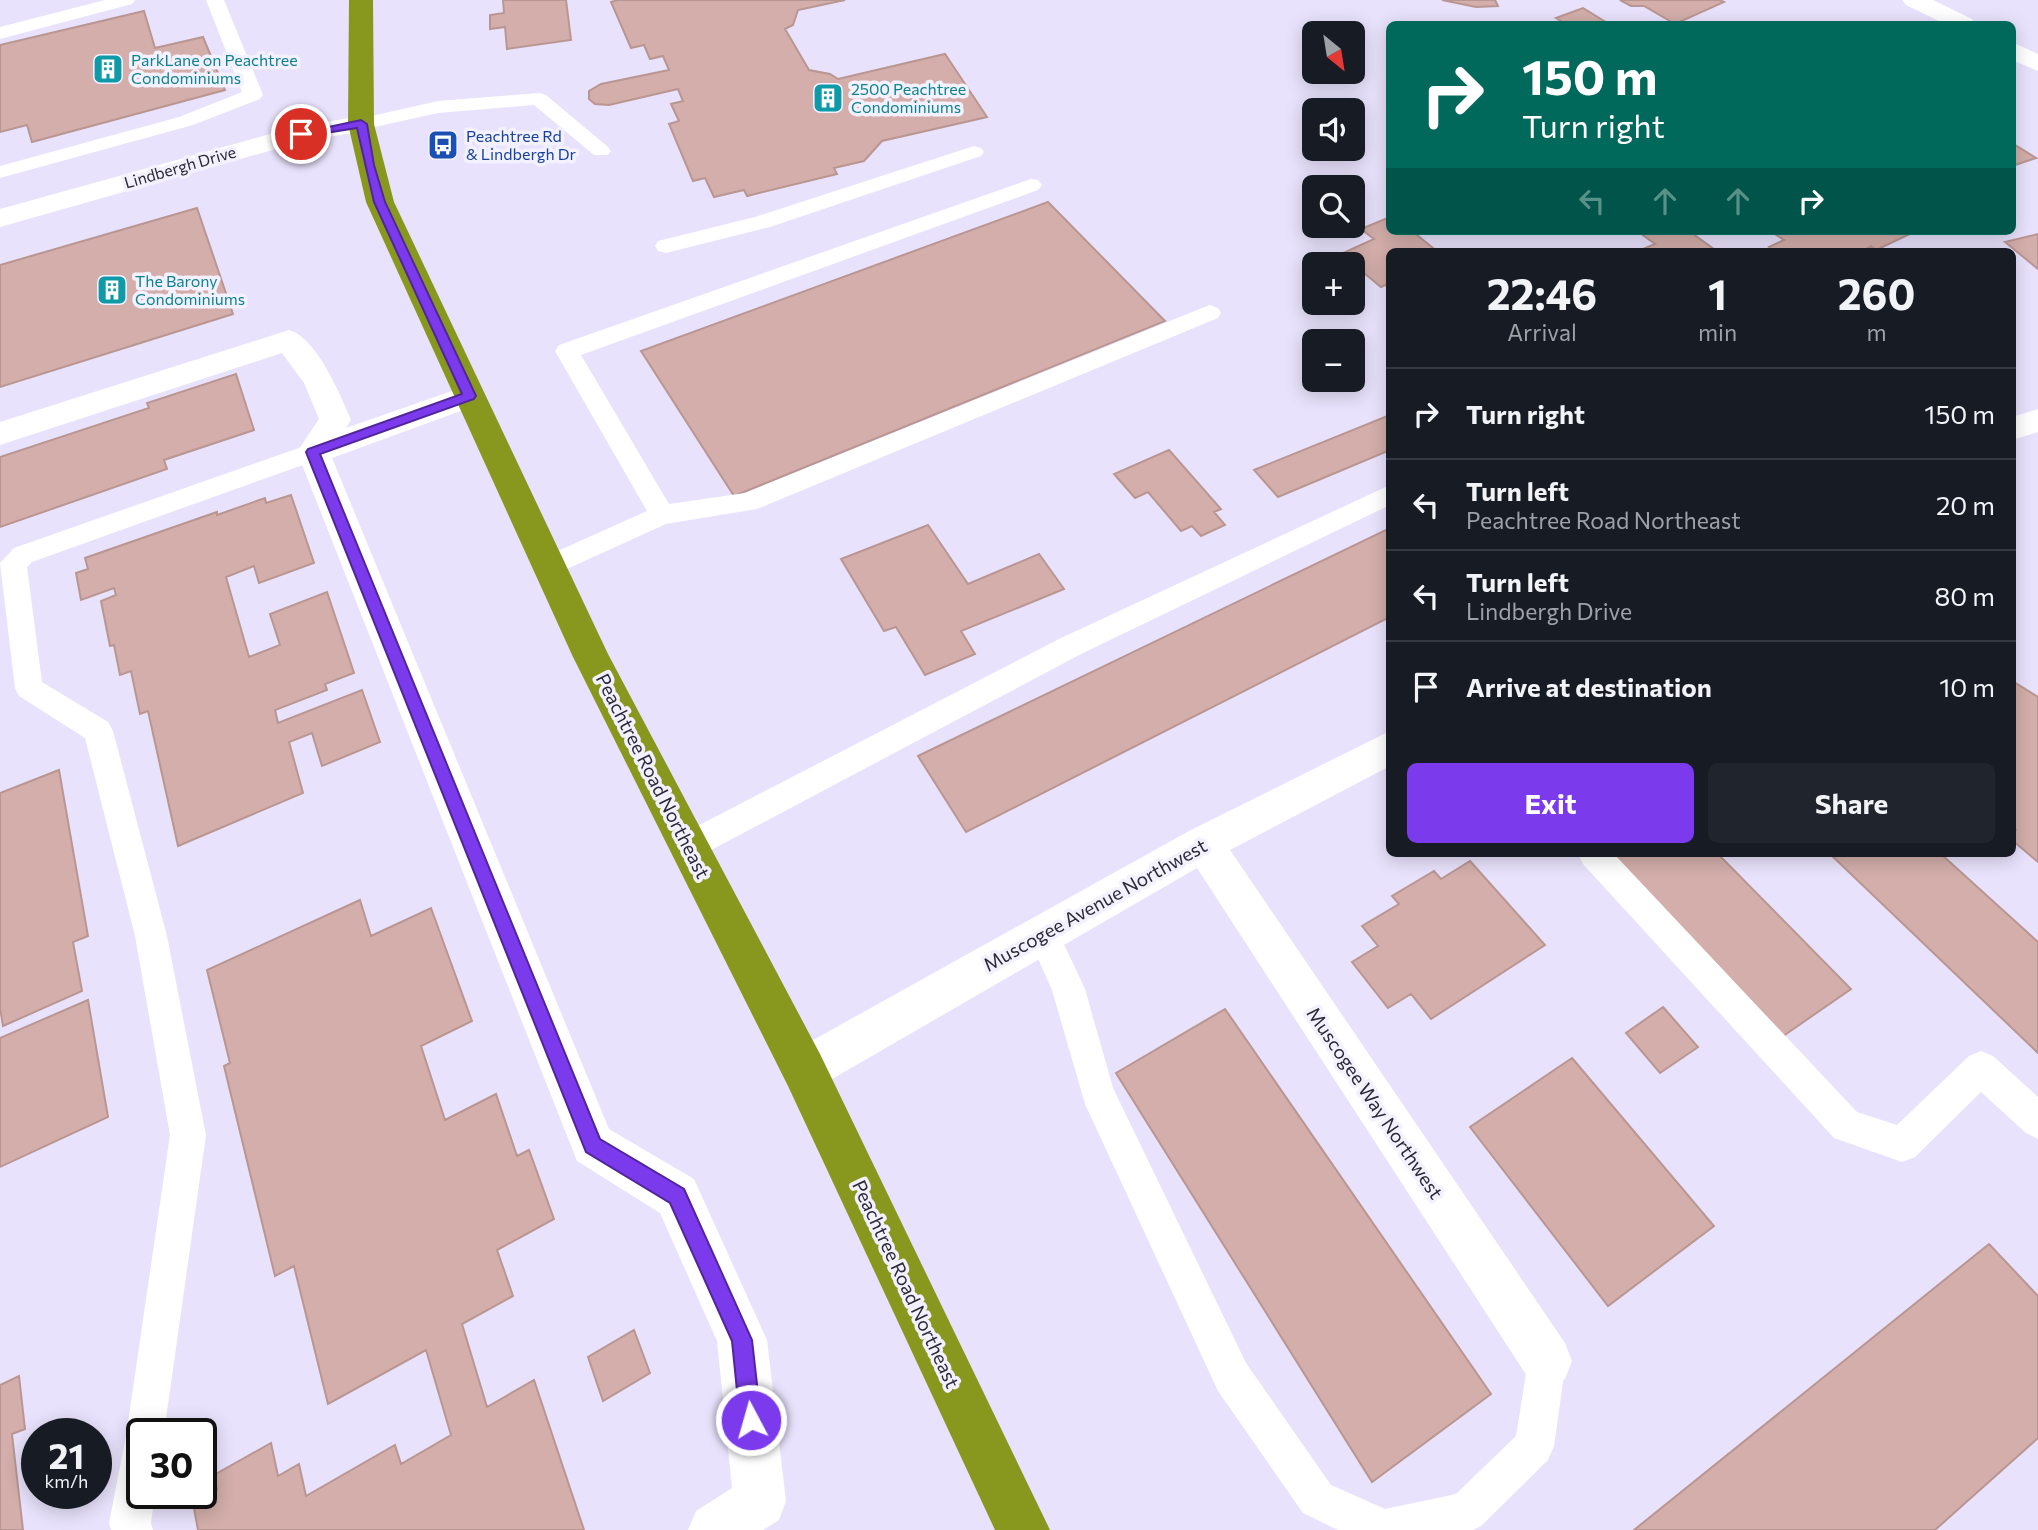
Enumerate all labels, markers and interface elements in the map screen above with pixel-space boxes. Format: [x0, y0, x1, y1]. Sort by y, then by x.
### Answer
north arrow [1302, 21, 1365, 84]
map controls [1302, 21, 1365, 392]
text: 150 m [1522, 45, 1657, 105]
icon: right [1407, 49, 1498, 140]
place label: ParkLane on Peachtree Condominiums [131, 50, 298, 87]
building icon: ParkLane on Peachtree Condominiums [91, 52, 125, 86]
place label: 2500 Peachtree Condominiums [851, 79, 966, 116]
building icon: 2500 Peachtree Condominiums [811, 81, 845, 115]
button: sound [1302, 98, 1365, 161]
pin [271, 104, 331, 164]
text: Turn right [1522, 105, 1665, 145]
icon: arrive [282, 115, 320, 153]
place label: Peachtree Rd & Lindbergh Dr [466, 126, 576, 163]
bus stop icon: Peachtree Rd & Lindbergh Dr [426, 128, 460, 162]
street label: Lindbergh Drive [122, 141, 238, 192]
button: search [1302, 175, 1365, 238]
icon: left [1573, 182, 1611, 220]
icon: ahead [1646, 182, 1684, 220]
icon: ahead [1719, 182, 1757, 220]
icon: right [1792, 182, 1830, 220]
button: + [1302, 252, 1365, 315]
text: 22:46 [1487, 267, 1597, 319]
text: 1 [1708, 267, 1727, 319]
text: 260 [1838, 267, 1915, 319]
place label: The Barony Condominiums [135, 271, 245, 308]
building icon: The Barony Condominiums [95, 273, 129, 307]
text: Arrival [1507, 318, 1577, 346]
text: min [1698, 318, 1737, 346]
text: m [1867, 318, 1887, 346]
button: − [1302, 329, 1365, 392]
icon: right [1407, 395, 1445, 433]
text: Turn right [1466, 398, 1585, 429]
text: 150 m [1924, 398, 1995, 429]
text: Turn left [1466, 475, 1569, 506]
icon: left [1407, 486, 1445, 524]
text: 20 m [1936, 489, 1995, 520]
text: Peachtree Road Northeast [1466, 506, 1741, 534]
text: Turn left [1466, 566, 1569, 597]
icon: left [1407, 577, 1445, 615]
text: 80 m [1935, 580, 1995, 611]
text: Lindbergh Drive [1466, 597, 1632, 625]
icon: arrive [1407, 668, 1445, 706]
street label: Peachtree Road Northeast [592, 669, 715, 882]
text: Arrive at destination [1466, 671, 1712, 702]
text: 10 m [1939, 671, 1995, 702]
button: Exit [1407, 763, 1694, 843]
button: Share [1708, 763, 1995, 843]
street label: Muscogee Avenue Northwest [979, 833, 1211, 976]
street label: Muscogee Way Northwest [1303, 1002, 1448, 1203]
street label: Peachtree Road Northeast [848, 1176, 965, 1392]
position arrow [714, 1383, 788, 1457]
speed limit sign: 30 [126, 1418, 217, 1509]
text: 21 [49, 1433, 84, 1476]
text: km/h [45, 1470, 88, 1492]

